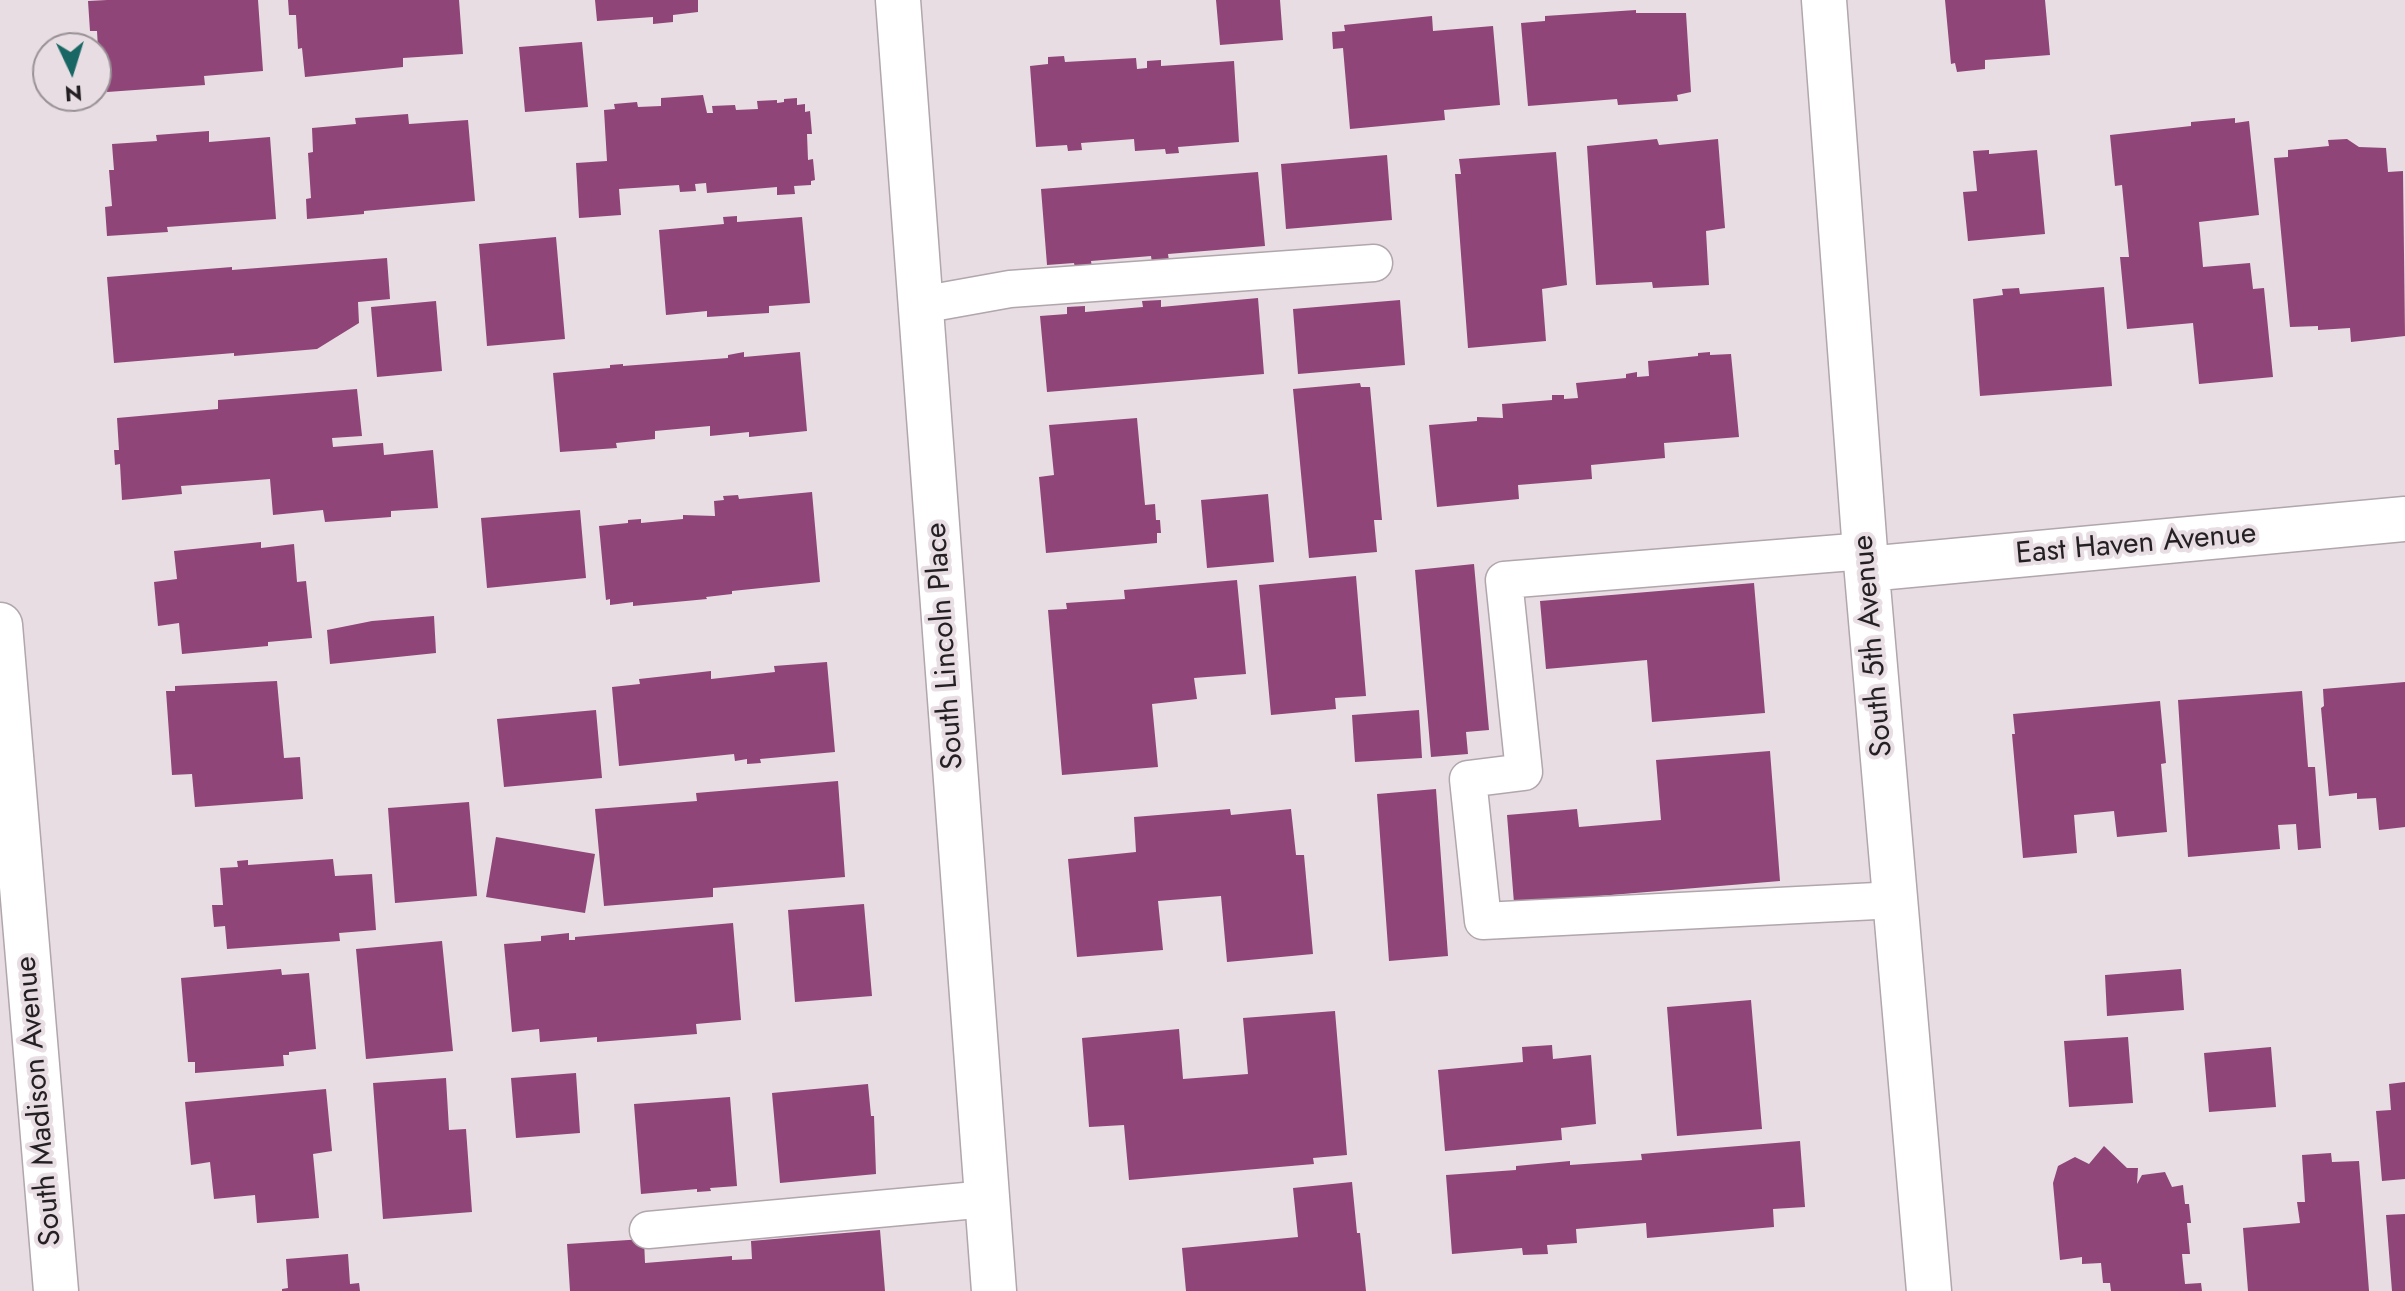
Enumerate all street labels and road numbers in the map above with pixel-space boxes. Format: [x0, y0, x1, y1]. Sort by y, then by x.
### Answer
street label: East Haven Avenue [2014, 517, 2258, 573]
street label: South Lincoln Place [919, 521, 973, 771]
street label: South 5th Avenue [1846, 533, 1902, 759]
street label: South Madison Avenue [9, 955, 71, 1247]

